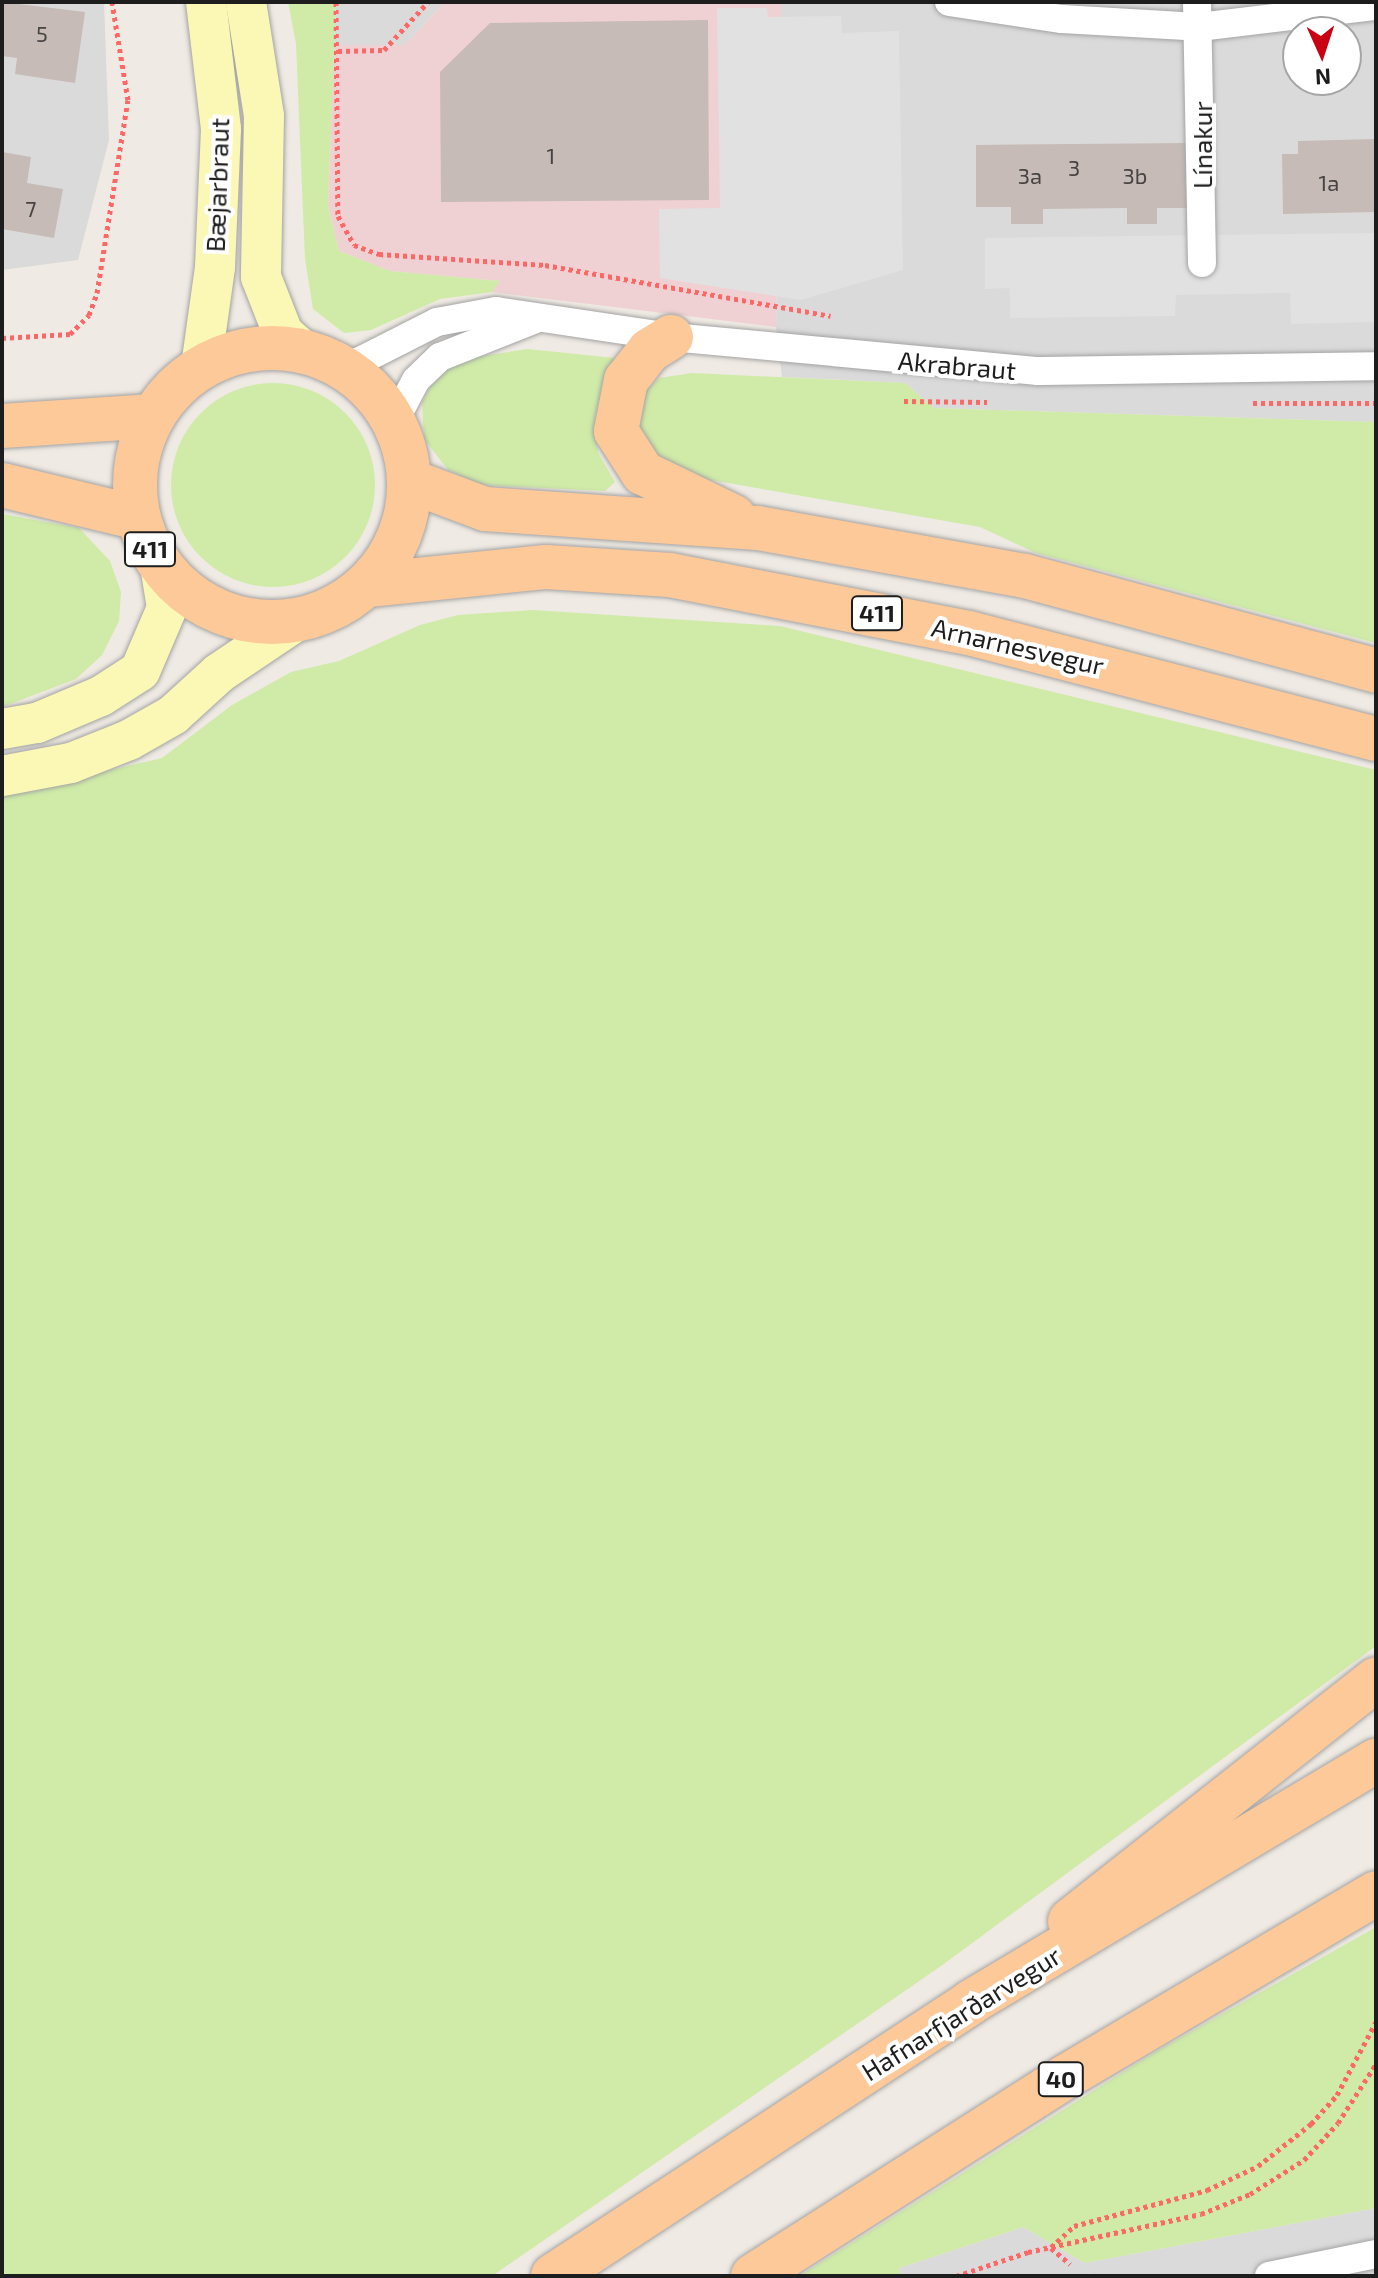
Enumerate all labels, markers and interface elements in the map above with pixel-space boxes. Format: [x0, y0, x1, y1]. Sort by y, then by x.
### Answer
north arrow [1282, 16, 1362, 96]
house number: 5 [36, 21, 48, 47]
text: N [1315, 65, 1332, 91]
street label: Línakur [1186, 101, 1218, 189]
street label: Bæjarbraut [199, 117, 235, 253]
house number: 1 [547, 143, 555, 169]
house number: 3 [1068, 155, 1080, 181]
house number: 3a [1018, 163, 1042, 189]
house number: 3b [1123, 163, 1147, 189]
house number: 1a [1319, 170, 1339, 196]
house number: 7 [25, 196, 37, 222]
street label: Akrabraut [897, 344, 1017, 386]
road number: 411 [122, 529, 178, 569]
road number: 411 [849, 593, 905, 633]
street label: Arnarnesvegur [929, 611, 1107, 681]
street label: Hafnarfjarðarvegur [856, 1939, 1066, 2087]
road number: 40 [1037, 2059, 1085, 2099]

